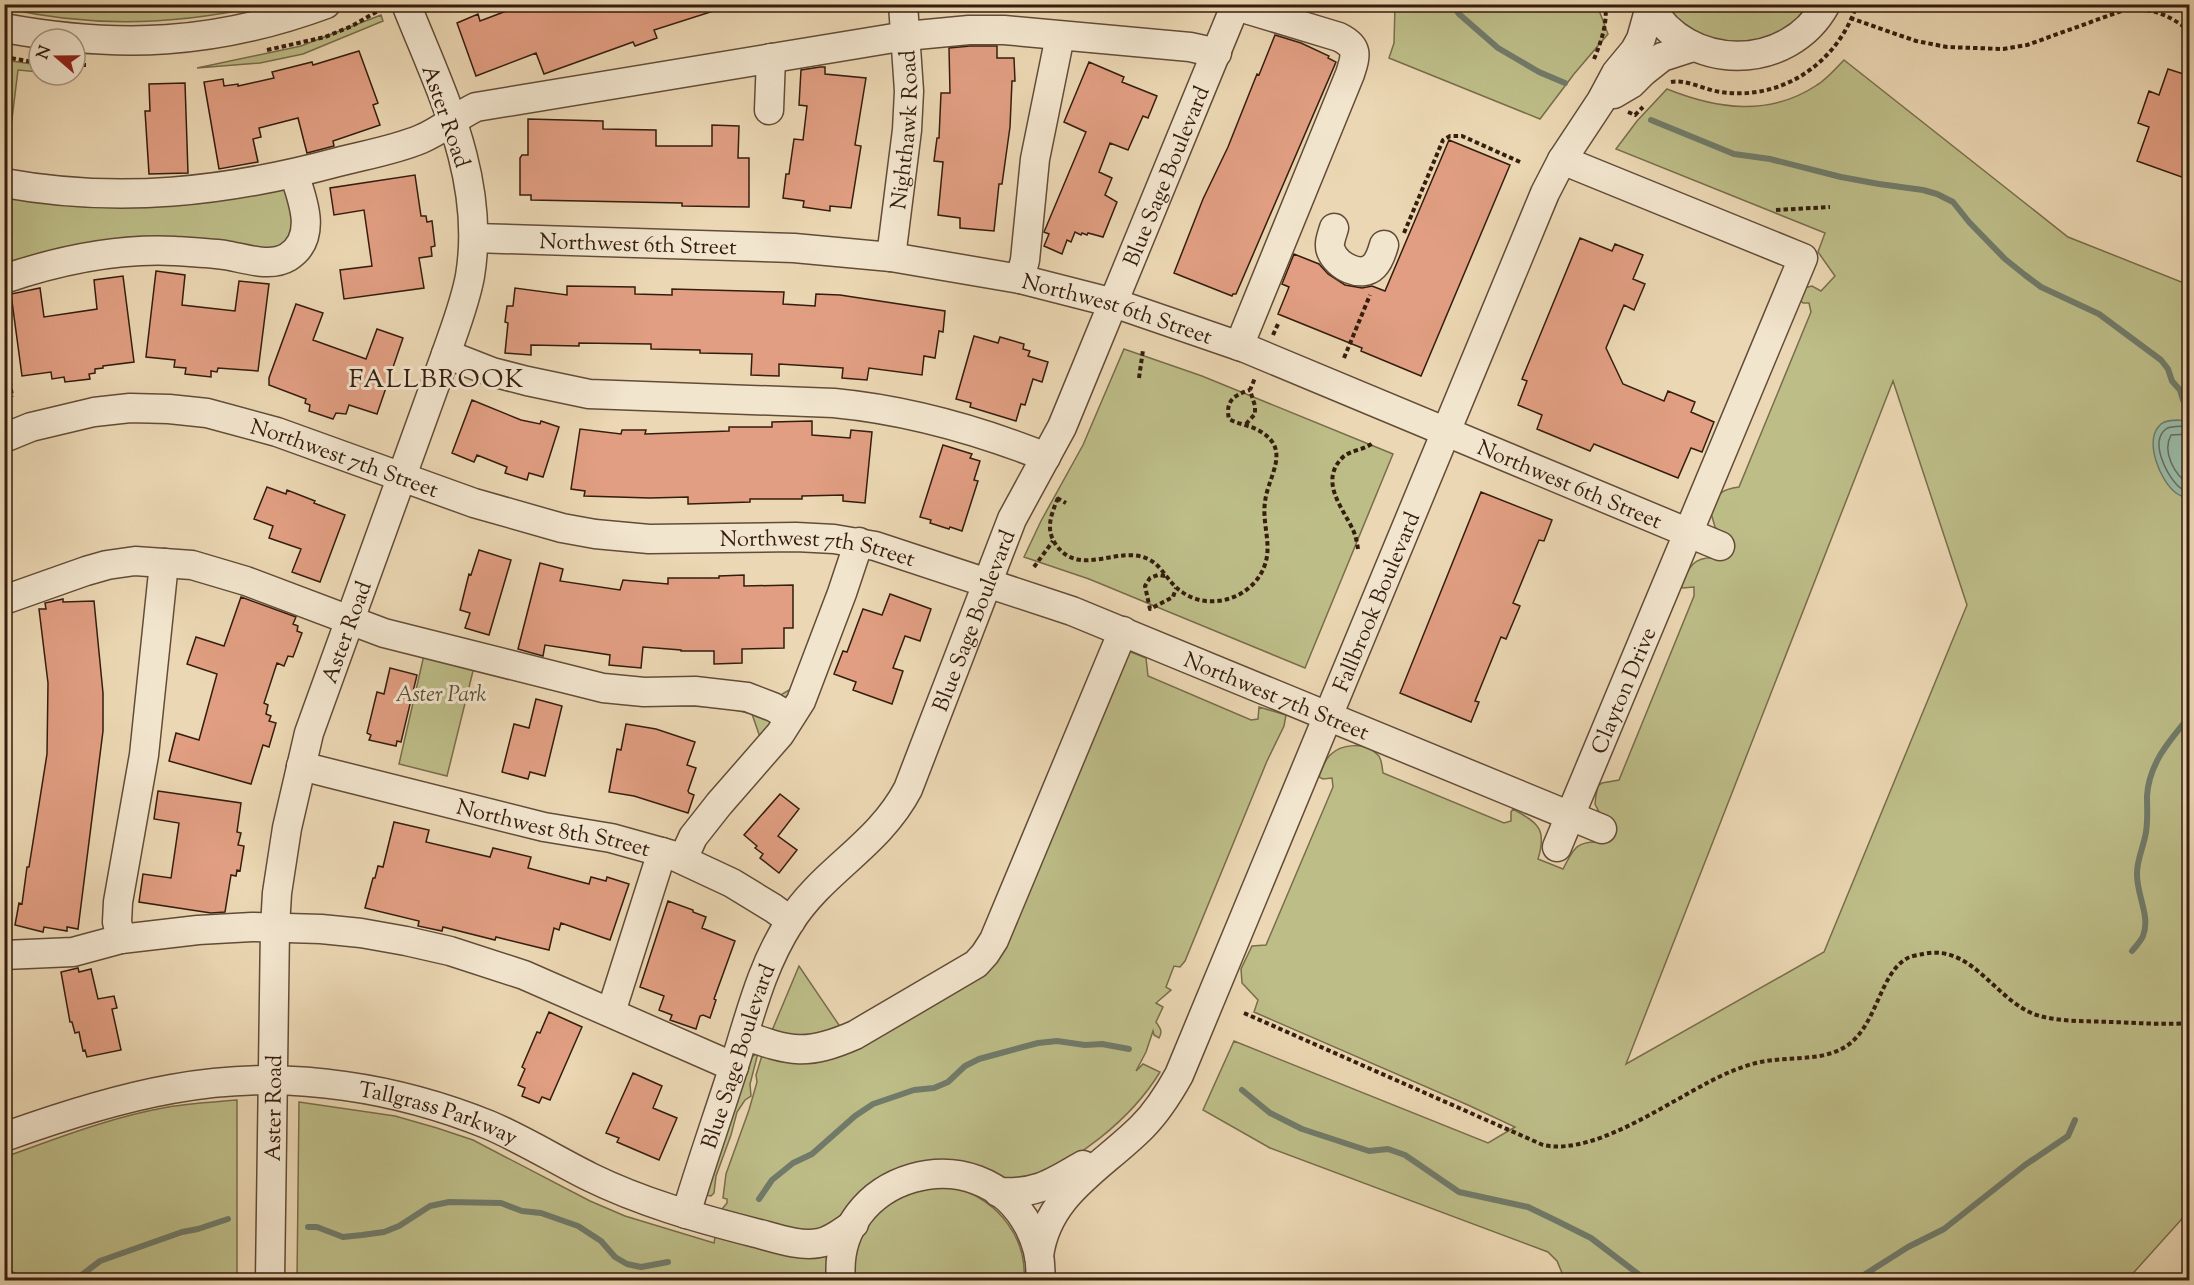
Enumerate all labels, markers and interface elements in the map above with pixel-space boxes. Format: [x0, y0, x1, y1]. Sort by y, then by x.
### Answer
north arrow [27, 27, 87, 87]
text: N [32, 43, 58, 63]
street label: Nighthawk Road [884, 49, 928, 212]
street label: Aster Road [412, 61, 477, 173]
street label: Blue Sage Boulevard [1117, 82, 1220, 272]
street label: Northwest 6th Street [539, 227, 738, 265]
street label: Northwest 6th Street [1018, 267, 1216, 355]
district label: FALLBROOK [349, 362, 525, 399]
street label: Northwest 7th Street [246, 412, 443, 508]
street label: Northwest 6th Street [1471, 433, 1667, 539]
street label: Fallbrook Boulevard [1327, 508, 1430, 697]
street label: Northwest 7th Street [719, 524, 919, 577]
street label: Blue Sage Boulevard [926, 526, 1025, 717]
street label: Aster Road [315, 577, 382, 688]
street label: Clayton Drive [1585, 623, 1666, 760]
street label: Northwest 7th Street [1178, 646, 1374, 751]
park label: Aster Park [396, 680, 486, 712]
street label: Northwest 8th Street [453, 793, 654, 867]
street label: Blue Sage Boulevard [695, 960, 785, 1153]
street label: Aster Road [259, 1054, 292, 1162]
street label: Tallgrass Parkway [356, 1075, 523, 1155]

